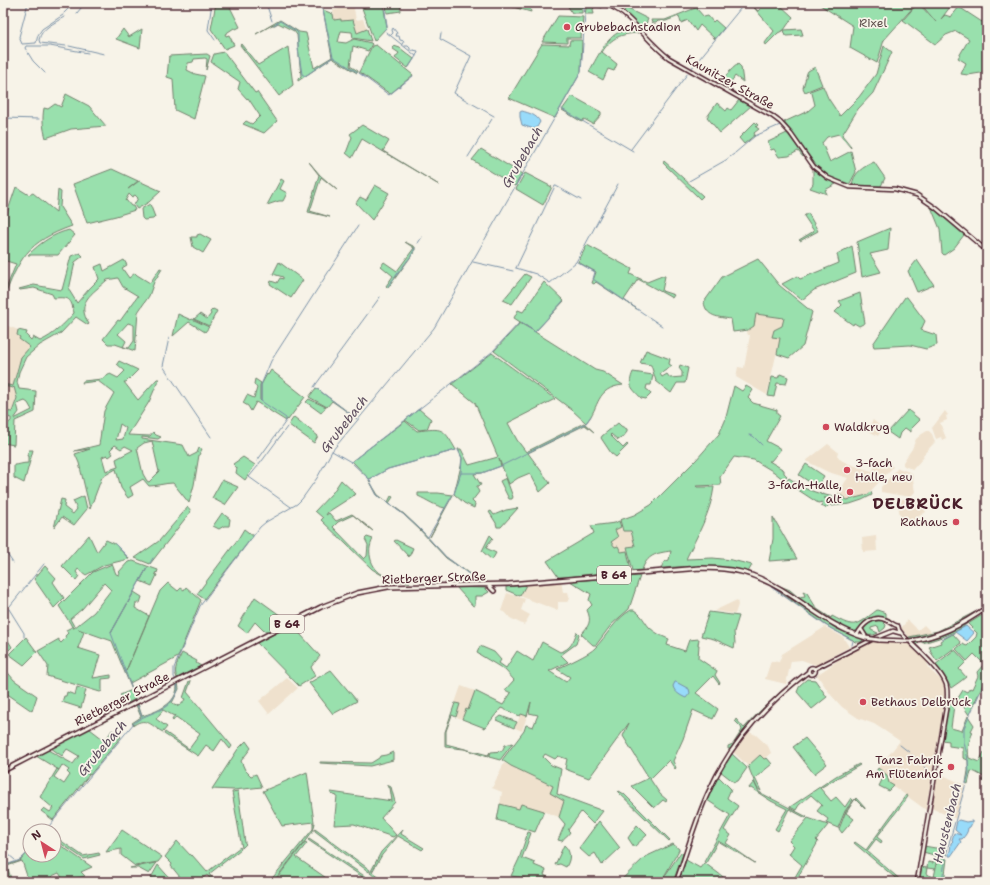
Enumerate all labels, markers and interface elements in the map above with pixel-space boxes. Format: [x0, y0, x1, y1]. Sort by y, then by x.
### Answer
park label: Rixel [859, 15, 887, 31]
place label: Grubebachstadion [575, 19, 681, 35]
marker: Grubebachstadion [562, 22, 572, 32]
street label: Kaunitzer Straße [683, 51, 777, 113]
water label: Grubebach [498, 123, 546, 191]
water label: Grubebach [316, 392, 372, 456]
place label: Waldkrug [834, 419, 890, 435]
marker: Waldkrug [821, 422, 831, 432]
place label: 3-fach Halle, neu [855, 455, 913, 485]
marker: 3-fach Halle, neu [842, 465, 852, 475]
place label: 3-fach-Halle, alt [767, 477, 842, 507]
marker: 3-fach-Halle, alt [845, 487, 855, 497]
district label: DELBRÜCK [872, 493, 964, 514]
place label: Rathaus [900, 514, 948, 530]
marker: Rathaus [951, 517, 961, 527]
road number: B 64 [597, 566, 631, 584]
street label: Rietberger Straße [382, 568, 487, 588]
road number: B 64 [270, 615, 304, 633]
street label: Rietberger Straße [72, 668, 172, 730]
place label: Bethaus Delbrück [871, 694, 971, 710]
marker: Bethaus Delbrück [858, 697, 868, 707]
water label: Grubebach [74, 716, 130, 780]
place label: Tanz Fabrik Am Flütenhof [865, 752, 944, 782]
marker: Tanz Fabrik Am Flütenhof [946, 762, 956, 772]
water label: Haustenbach [929, 781, 965, 865]
north arrow [22, 823, 62, 863]
text: N [28, 827, 45, 844]

